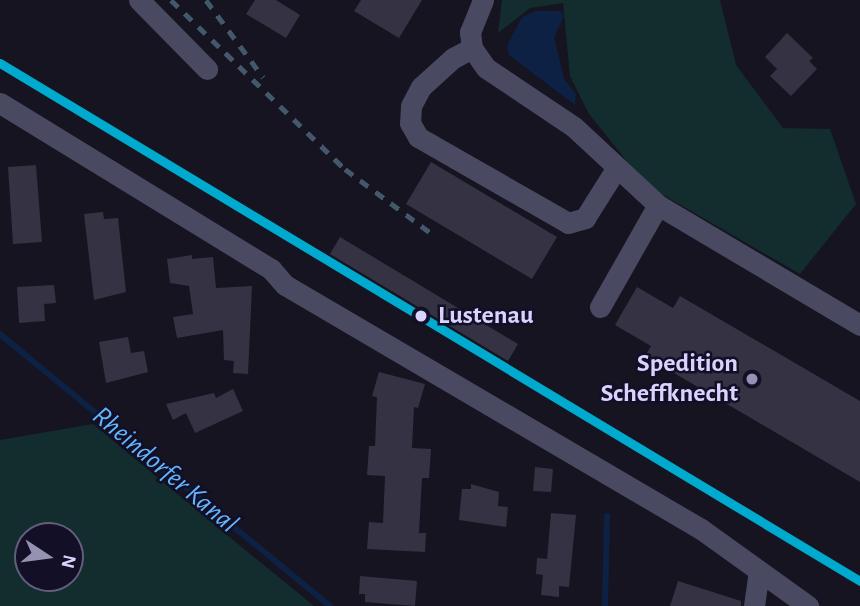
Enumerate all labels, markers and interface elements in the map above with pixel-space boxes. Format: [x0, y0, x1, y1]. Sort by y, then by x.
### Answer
place label: Lustenau [438, 300, 534, 332]
marker: Lustenau [410, 305, 432, 327]
place label: Spedition Scheffknecht [601, 348, 738, 410]
marker: Spedition Scheffknecht [744, 371, 760, 387]
water label: Rheindorfer Kanal [85, 399, 245, 541]
north arrow [14, 522, 84, 592]
text: N [57, 553, 79, 570]

